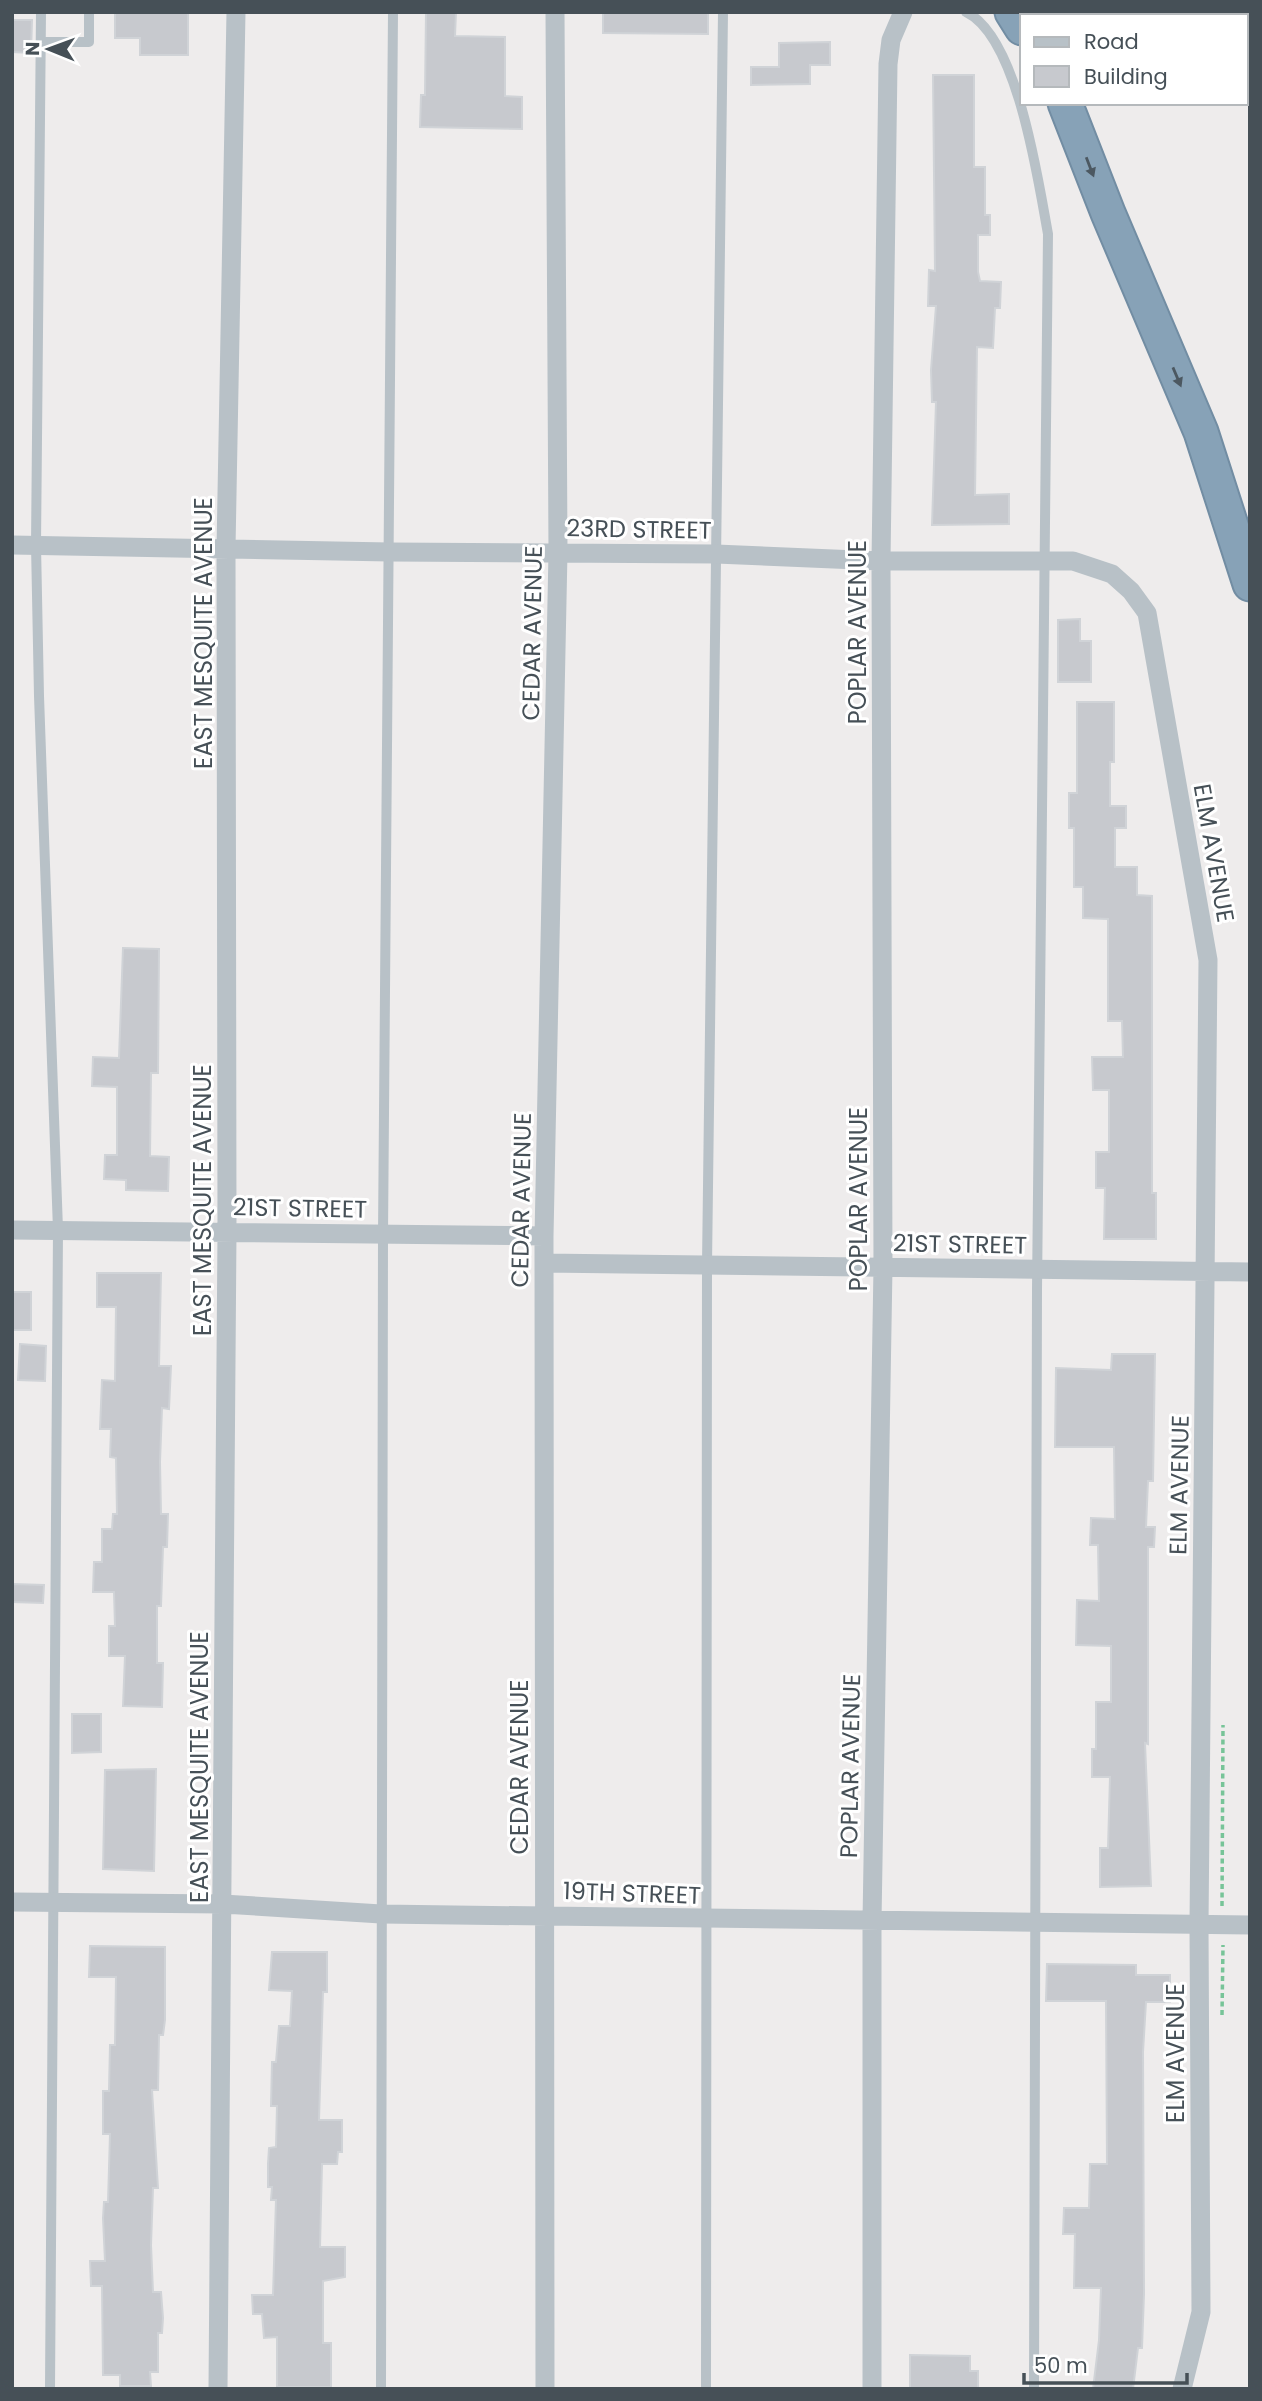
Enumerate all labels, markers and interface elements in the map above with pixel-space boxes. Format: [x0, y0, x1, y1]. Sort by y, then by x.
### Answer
north arrow [14, 14, 84, 84]
legend [1020, 14, 1248, 105]
text: Road [1084, 27, 1139, 56]
text: N [19, 41, 46, 56]
text: Building [1084, 62, 1168, 91]
one-way arrow [1084, 156, 1095, 177]
one-way arrow [1172, 367, 1183, 388]
street label: EAST MESQUITE AVENUE [187, 497, 220, 769]
street label: 23RD STREET [566, 511, 712, 547]
street label: POPLAR AVENUE [841, 540, 874, 724]
street label: CEDAR AVENUE [514, 545, 550, 721]
street label: ELM AVENUE [1186, 781, 1242, 925]
street label: EAST MESQUITE AVENUE [186, 1064, 219, 1336]
street label: POPLAR AVENUE [842, 1107, 875, 1291]
street label: CEDAR AVENUE [503, 1112, 539, 1288]
street label: 21ST STREET [233, 1190, 367, 1226]
street label: 21ST STREET [893, 1226, 1027, 1262]
street label: ELM AVENUE [1161, 1415, 1197, 1555]
street label: EAST MESQUITE AVENUE [183, 1631, 216, 1903]
street label: POPLAR AVENUE [832, 1674, 868, 1858]
street label: CEDAR AVENUE [503, 1679, 536, 1855]
street label: 19TH STREET [562, 1874, 702, 1912]
street label: ELM AVENUE [1159, 1983, 1192, 2123]
scale bar [1024, 2342, 1187, 2386]
text: 50 m [1034, 2351, 1088, 2380]

